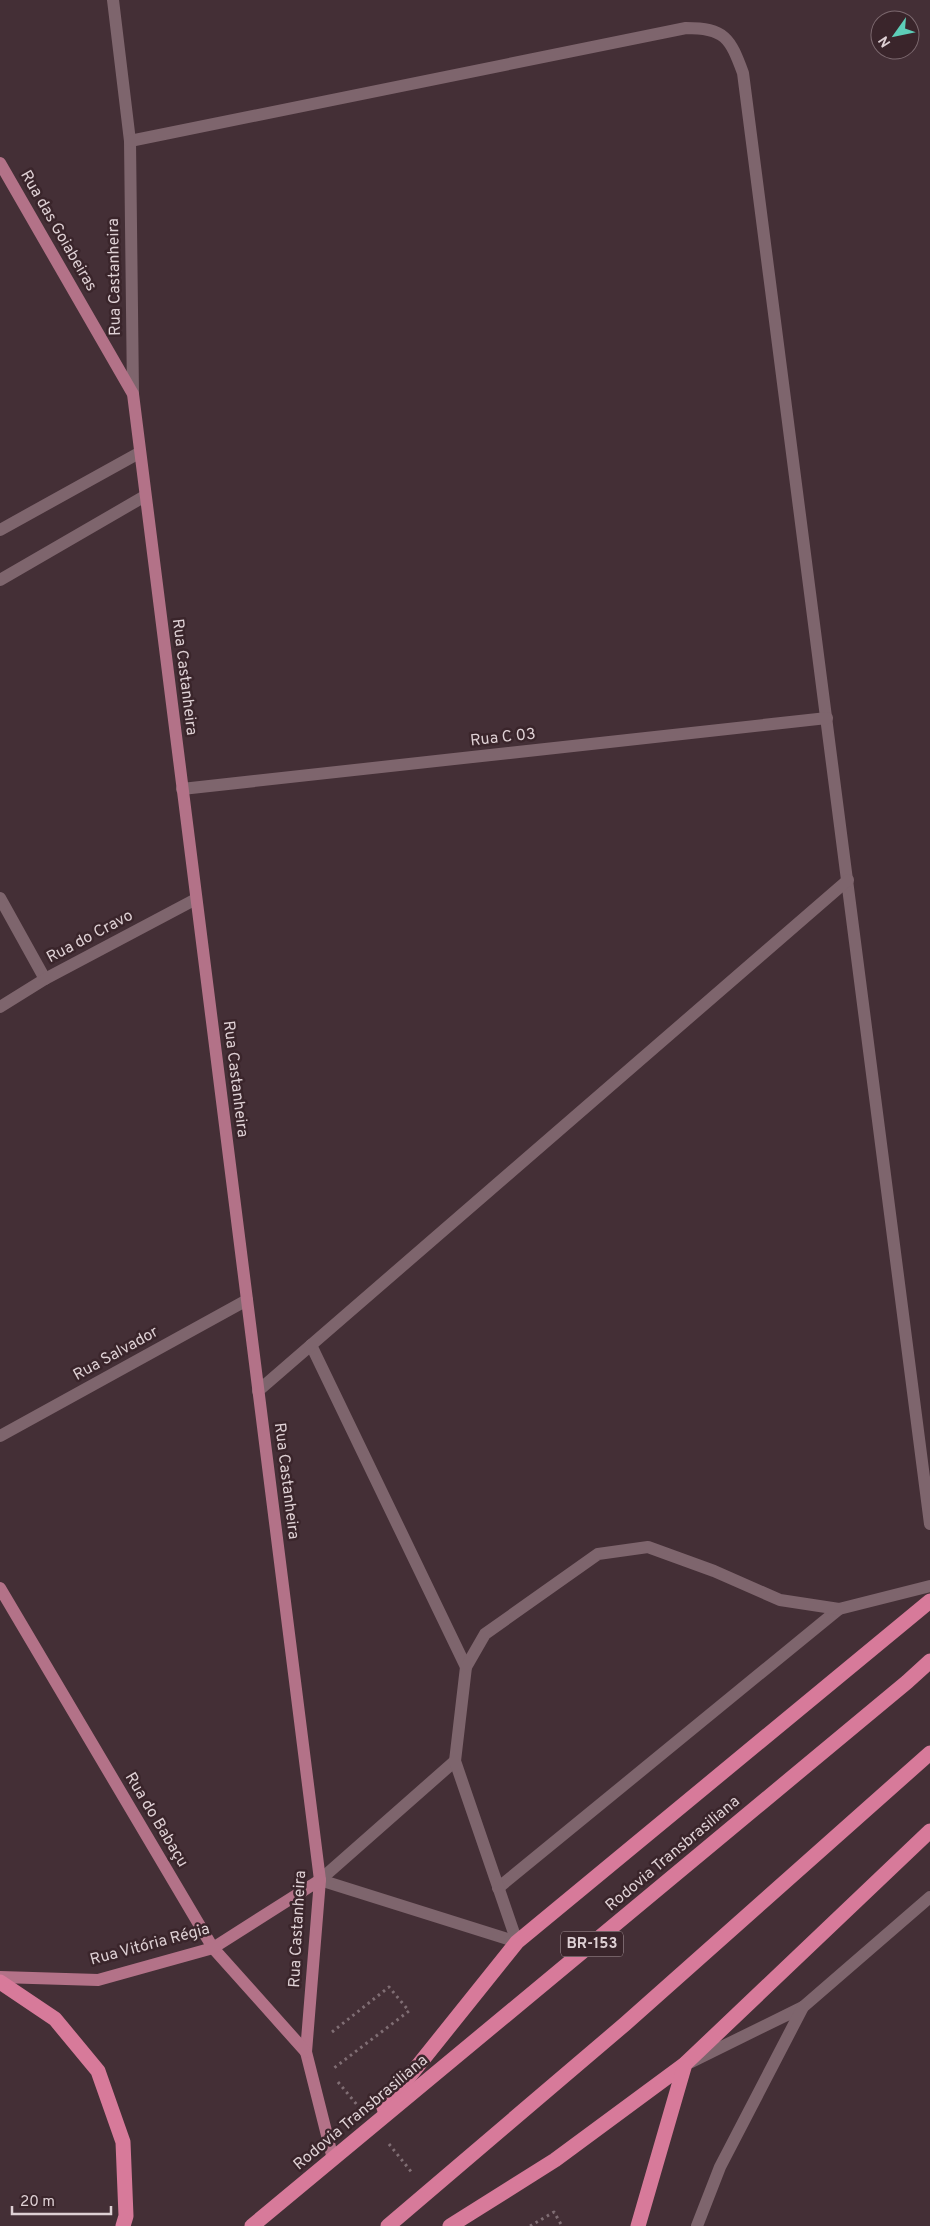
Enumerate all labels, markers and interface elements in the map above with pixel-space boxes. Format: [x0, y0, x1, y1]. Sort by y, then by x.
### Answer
north arrow [870, 10, 920, 60]
text: N [875, 32, 895, 50]
street label: Rua das Goiabeiras [15, 167, 101, 295]
street label: Rua Castanheira [104, 218, 126, 336]
street label: Rua Castanheira [167, 617, 201, 737]
street label: Rua C 03 [469, 725, 537, 751]
street label: Rua do Cravo [43, 906, 137, 968]
street label: Rua Castanheira [218, 1019, 252, 1139]
street label: Rua Salvador [70, 1322, 162, 1386]
street label: Rua Castanheira [269, 1421, 303, 1541]
street label: Rua do Babaçu [120, 1769, 192, 1871]
street label: Rodovia Transbrasiliana [602, 1792, 744, 1916]
street label: Rua Castanheira [285, 1870, 311, 1988]
street label: Rua Vitória Régia [88, 1919, 212, 1971]
road number: BR-153 [561, 1932, 623, 1956]
street label: Rodovia Transbrasiliana [290, 2051, 432, 2175]
scale bar [12, 2184, 111, 2216]
text: 20 m [20, 2193, 55, 2212]

